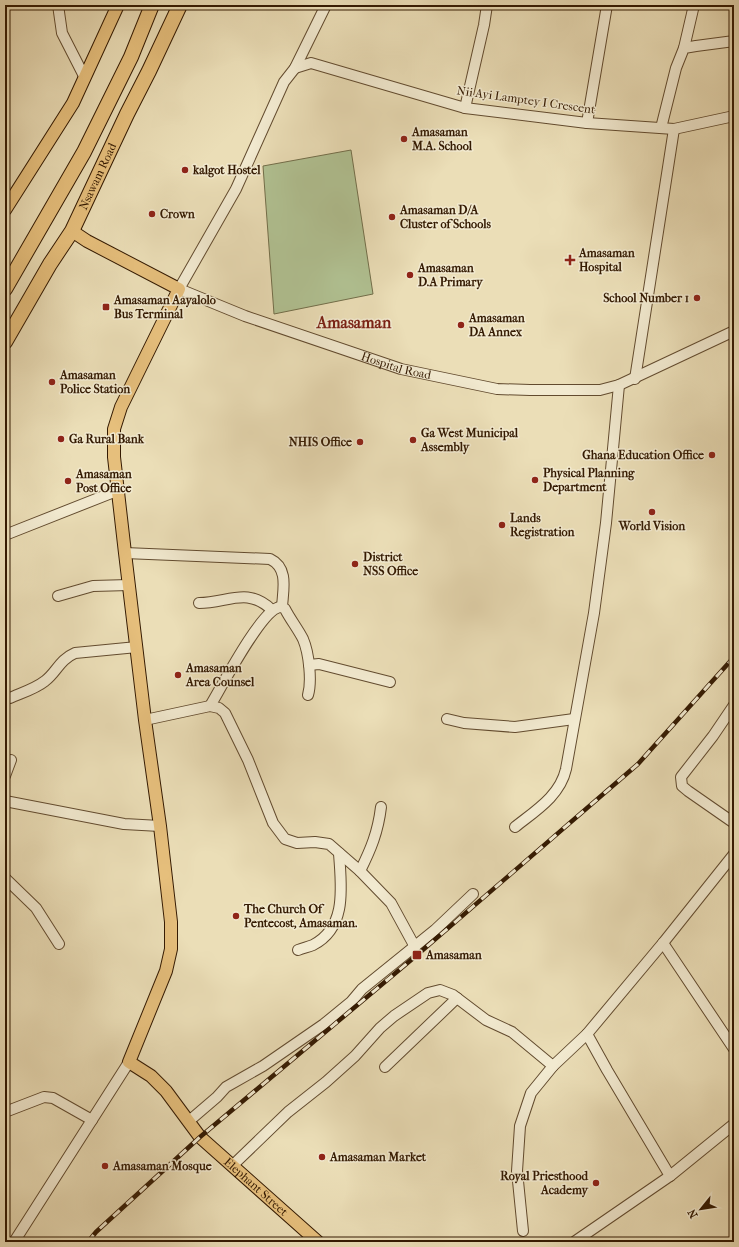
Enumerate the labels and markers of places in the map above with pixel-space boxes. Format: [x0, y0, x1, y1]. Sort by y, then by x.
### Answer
place label: Amasaman M.A. School [411, 125, 473, 153]
marker: Amasaman M.A. School [399, 134, 409, 144]
place label: kalgot Hostel [192, 163, 261, 178]
marker: kalgot Hostel [180, 165, 190, 175]
place label: Amasaman D/A Cluster of Schools [399, 203, 491, 231]
place label: Crown [160, 207, 196, 221]
marker: Crown [147, 209, 157, 219]
marker: Amasaman D/A Cluster of Schools [387, 212, 397, 222]
place label: Amasaman Hospital [578, 246, 636, 275]
marker: Amasaman Hospital [564, 254, 576, 266]
place label: Amasaman D.A Primary [417, 261, 483, 290]
marker: Amasaman D.A Primary [405, 270, 415, 280]
place label: School Number 1 [603, 291, 689, 305]
place label: Amasaman Aayalolo Bus Terminal [113, 293, 216, 321]
marker: School Number 1 [692, 293, 702, 303]
marker: Amasaman Aayalolo Bus Terminal [101, 302, 111, 312]
place label: Amasaman DA Annex [468, 311, 526, 339]
marker: Amasaman DA Annex [456, 320, 466, 330]
place label: Amasaman Police Station [59, 368, 131, 396]
marker: Amasaman Police Station [47, 377, 57, 387]
place label: Ga West Municipal Assembly [420, 426, 519, 455]
place label: Ga Rural Bank [69, 432, 145, 446]
marker: Ga Rural Bank [56, 434, 66, 444]
place label: NHIS Office [289, 435, 352, 449]
marker: Ga West Municipal Assembly [408, 435, 418, 445]
marker: NHIS Office [355, 437, 365, 447]
place label: Ghana Education Office [582, 448, 704, 462]
marker: Ghana Education Office [707, 450, 717, 460]
place label: Physical Planning Department [543, 466, 635, 495]
place label: Amasaman Post Office [75, 467, 133, 495]
marker: Physical Planning Department [530, 475, 540, 485]
marker: Amasaman Post Office [63, 476, 73, 486]
marker: World Vision [647, 507, 657, 517]
place label: Lands Registration [510, 511, 576, 540]
place label: World Vision [618, 519, 686, 533]
marker: Lands Registration [497, 520, 507, 530]
place label: District NSS Office [363, 550, 418, 578]
marker: District NSS Office [350, 559, 360, 569]
place label: Amasaman Area Counsel [185, 661, 255, 689]
marker: Amasaman Area Counsel [173, 670, 183, 680]
place label: The Church Of Pentecost, Amasaman. [243, 902, 358, 930]
marker: The Church Of Pentecost, Amasaman. [231, 911, 241, 921]
place label: Amasaman [425, 948, 483, 962]
marker: Amasaman [411, 949, 423, 961]
place label: Amasaman Market [329, 1150, 427, 1164]
marker: Amasaman Market [317, 1152, 327, 1162]
place label: Amasaman Mosque [112, 1159, 212, 1174]
marker: Amasaman Mosque [100, 1161, 110, 1171]
place label: Royal Priesthood Academy [500, 1169, 589, 1198]
marker: Royal Priesthood Academy [591, 1178, 601, 1188]

